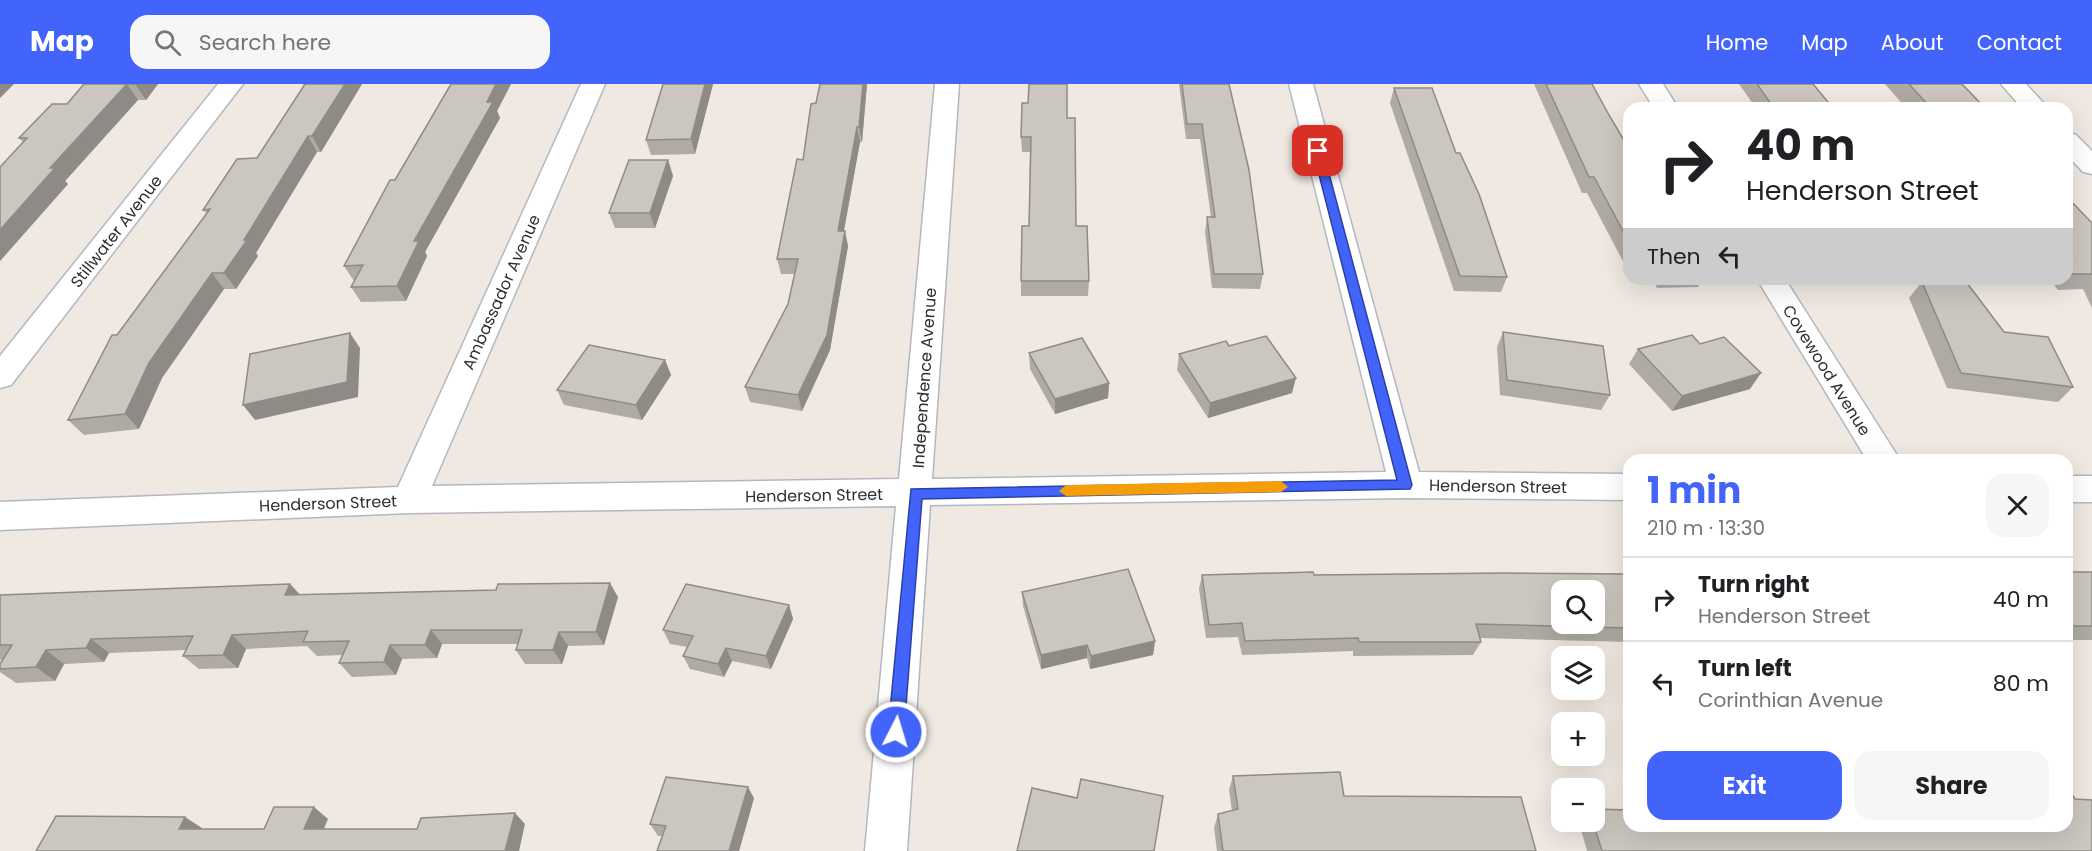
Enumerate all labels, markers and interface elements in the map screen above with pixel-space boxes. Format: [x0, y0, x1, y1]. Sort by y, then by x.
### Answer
search box [130, 15, 550, 69]
text: Map [30, 22, 94, 61]
icon: search [151, 26, 184, 59]
text: Search here [199, 27, 331, 58]
text: Home [1706, 28, 1768, 57]
text: Map [1801, 28, 1848, 57]
text: About [1881, 28, 1944, 57]
text: Contact [1977, 28, 2062, 57]
text: 40 m [1746, 116, 1855, 175]
pin [1292, 125, 1343, 176]
icon: right [1647, 126, 1725, 204]
icon: arrive [1301, 134, 1334, 167]
street label: Stillwater Avenue [65, 170, 168, 292]
text: Henderson Street [1746, 172, 1979, 209]
street label: Ambassador Avenue [457, 211, 546, 374]
icon: left [1713, 240, 1746, 273]
text: Then [1647, 241, 1701, 272]
street label: Independence Avenue [907, 287, 942, 469]
street label: Covewood Avenue [1777, 300, 1876, 440]
text: 1 min [1647, 465, 1741, 516]
street label: Henderson Street [1429, 474, 1567, 499]
button: close [1986, 474, 2049, 537]
street label: Henderson Street [745, 483, 883, 508]
street label: Henderson Street [259, 490, 397, 517]
text: 210 m · 13:30 [1647, 514, 1765, 542]
text: Turn right [1698, 569, 1809, 600]
map controls [1551, 580, 1605, 832]
button: search [1551, 580, 1605, 634]
icon: right [1647, 583, 1680, 616]
text: 40 m [1993, 584, 2049, 615]
text: Henderson Street [1698, 602, 1870, 630]
button: layers [1551, 646, 1605, 700]
text: Turn left [1698, 653, 1792, 684]
icon: left [1647, 667, 1680, 700]
text: 80 m [1993, 668, 2049, 699]
text: Corinthian Avenue [1698, 686, 1883, 714]
position arrow [864, 700, 928, 764]
button: + [1551, 712, 1605, 766]
button: Exit [1647, 751, 1842, 820]
button: Share [1854, 751, 2049, 820]
button: − [1551, 778, 1605, 832]

